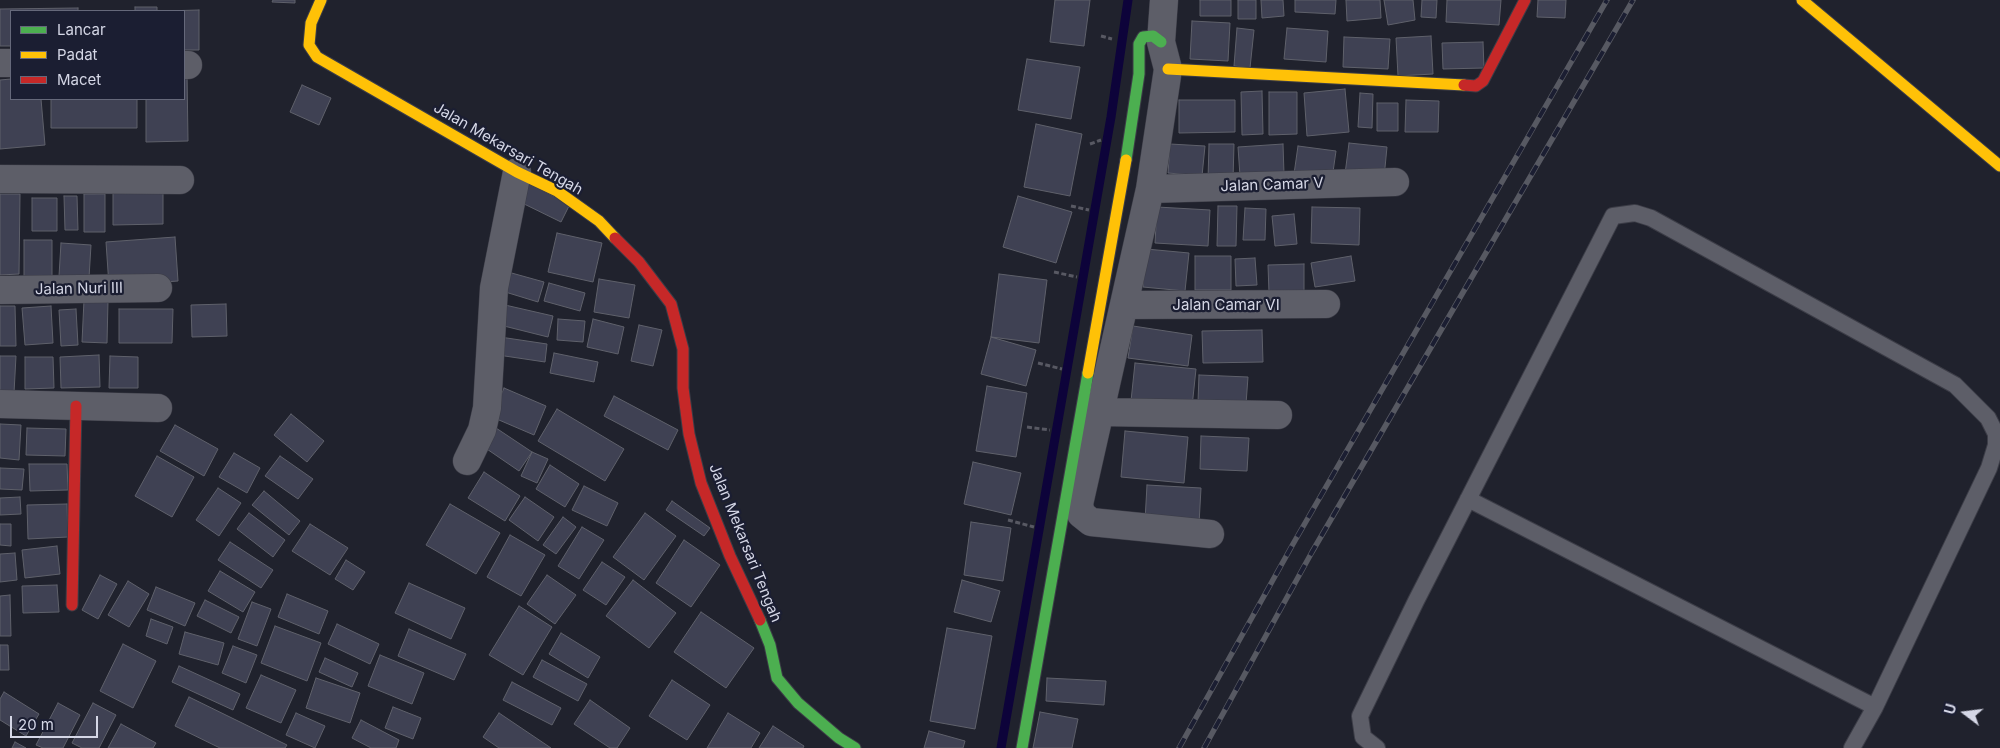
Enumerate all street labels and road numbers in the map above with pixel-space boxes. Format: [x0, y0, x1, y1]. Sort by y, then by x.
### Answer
street label: Jalan Mekarsari Tengah [430, 99, 586, 199]
street label: Jalan Camar V [1220, 174, 1324, 196]
street label: Jalan Nuri III [35, 279, 123, 299]
street label: Jalan Camar VI [1172, 296, 1280, 314]
street label: Jalan Mekarsari Tengah [705, 461, 785, 625]

